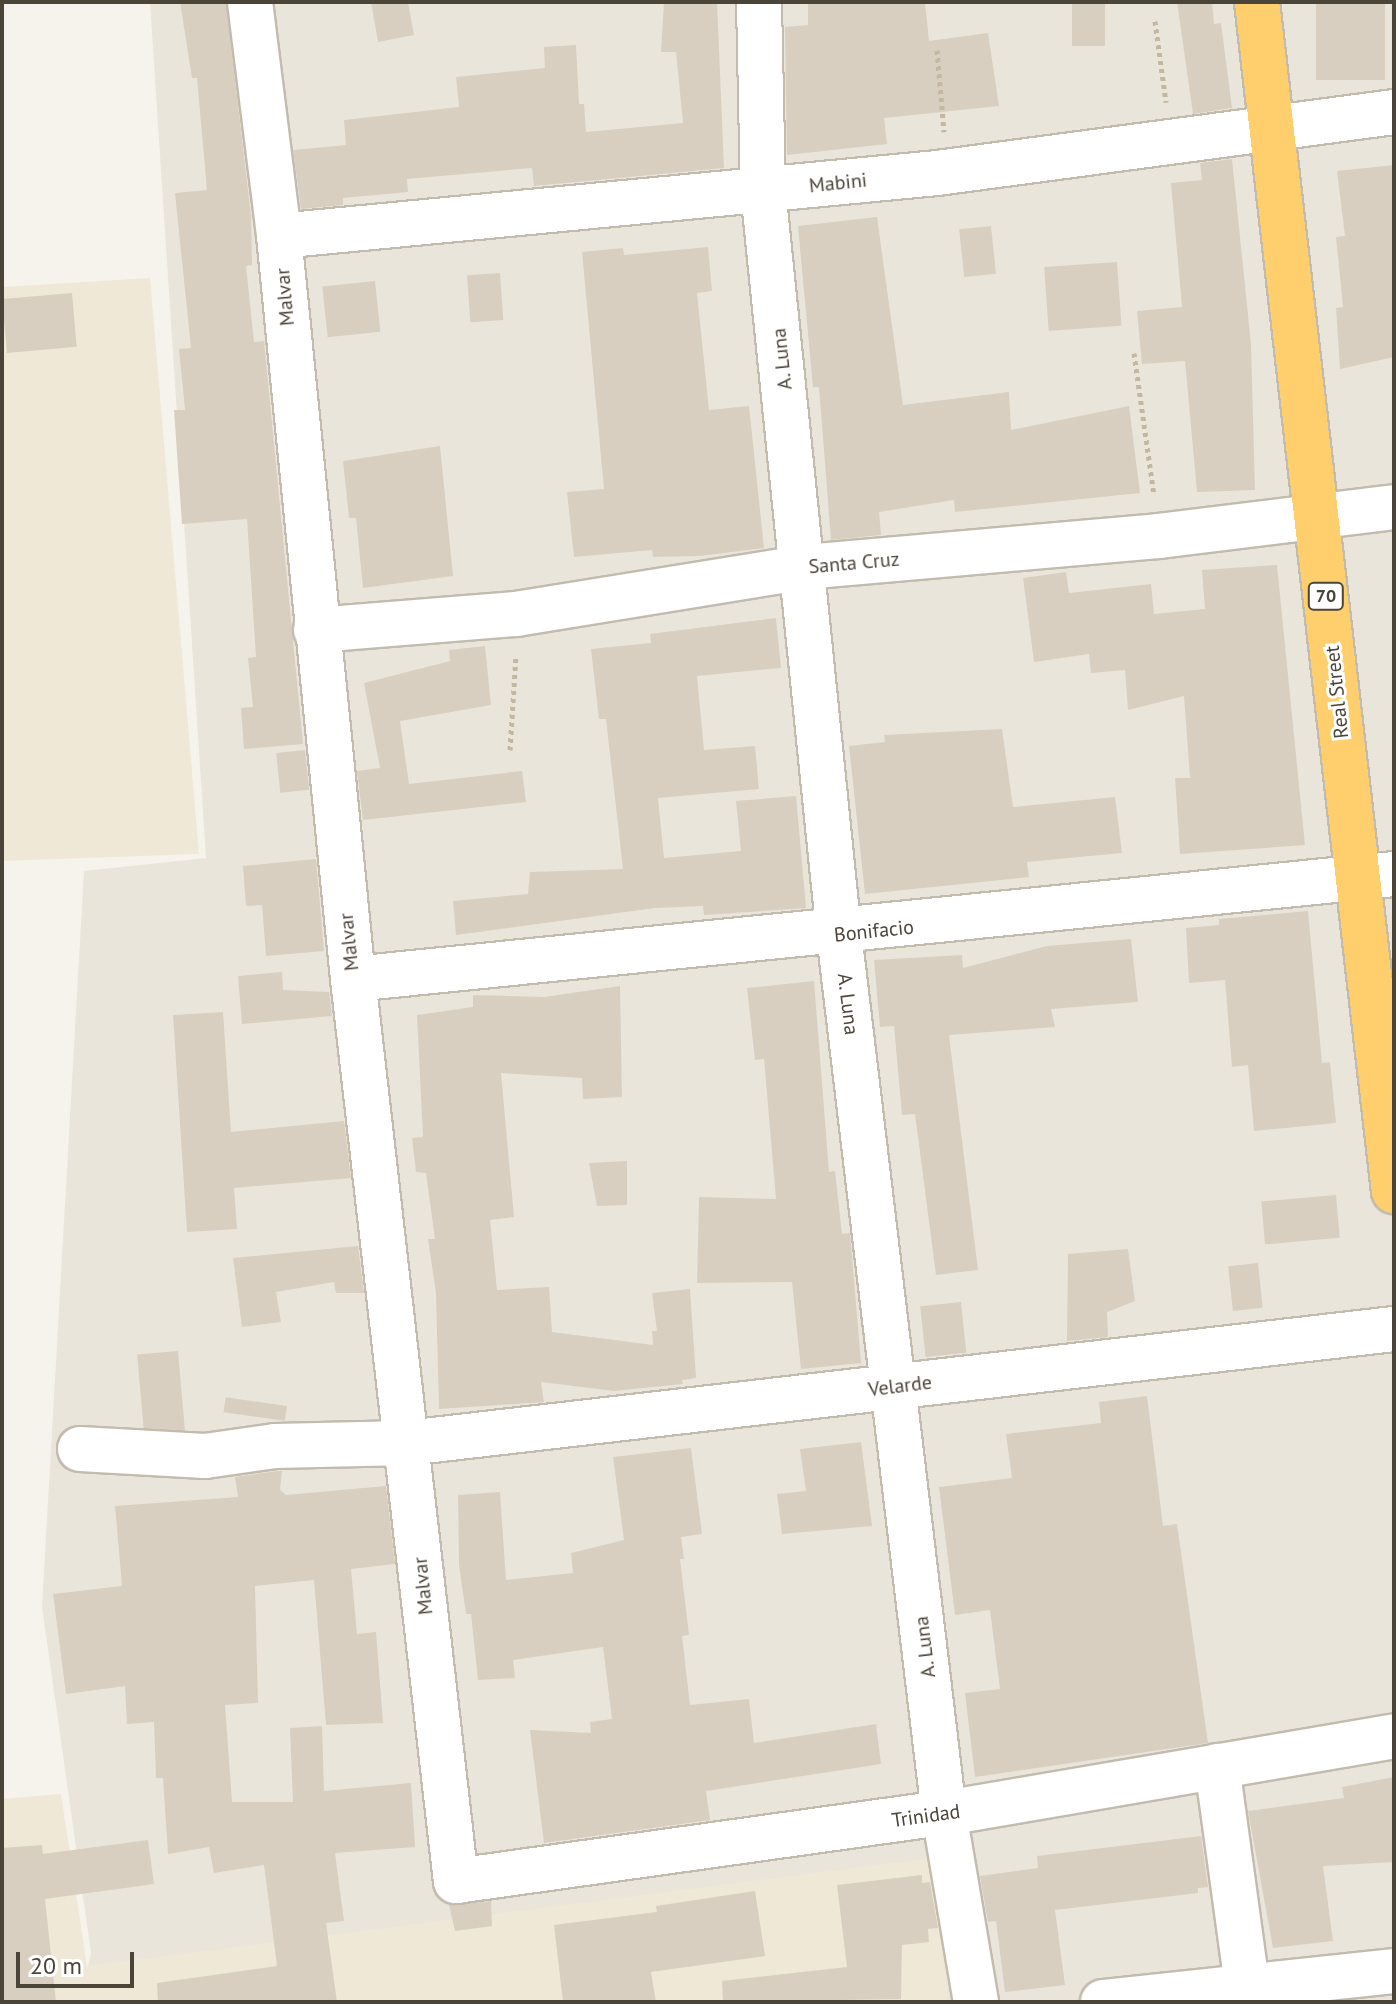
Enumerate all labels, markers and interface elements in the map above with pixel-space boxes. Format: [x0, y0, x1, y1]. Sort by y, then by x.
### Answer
street label: Mabini [808, 168, 868, 198]
street label: Malvar [271, 267, 299, 327]
street label: A. Luna [767, 326, 797, 392]
street label: Santa Cruz [808, 547, 900, 579]
road number: 70 [1306, 582, 1346, 610]
street label: Real Street [1320, 644, 1354, 740]
street label: Malvar [334, 912, 364, 972]
street label: Bonifacio [833, 915, 915, 947]
street label: A. Luna [832, 971, 864, 1037]
street label: Velarde [867, 1370, 933, 1402]
street label: Malvar [408, 1556, 438, 1616]
street label: A. Luna [909, 1614, 941, 1680]
street label: Trinidad [890, 1799, 962, 1833]
scale bar [20, 1936, 138, 1986]
text: 20 m [30, 1950, 82, 1981]

